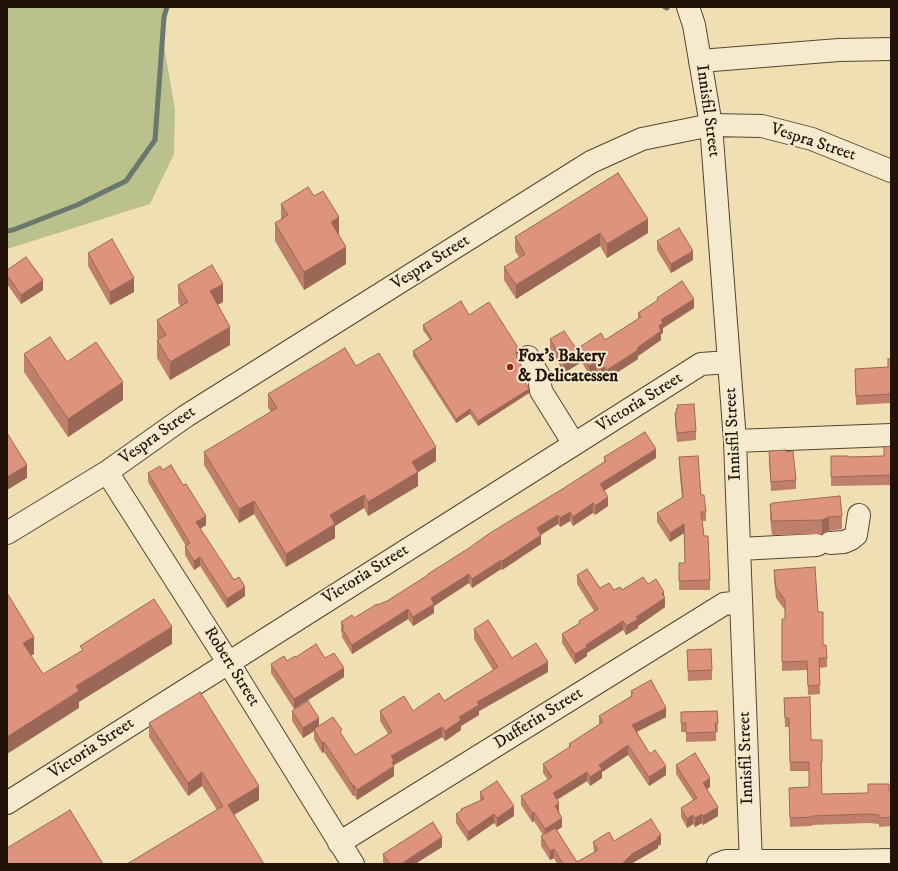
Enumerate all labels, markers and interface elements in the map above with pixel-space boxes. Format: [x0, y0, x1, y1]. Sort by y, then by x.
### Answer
street label: Innisfil Street [690, 63, 724, 159]
street label: Vespra Street [768, 120, 858, 166]
street label: Vespra Street [388, 231, 474, 295]
place label: Fox's Bakery & Delicatessen [518, 347, 618, 387]
marker: Fox's Bakery & Delicatessen [505, 362, 515, 372]
street label: Victoria Street [593, 368, 687, 438]
street label: Innisfil Street [721, 387, 747, 481]
street label: Vespra Street [116, 402, 200, 470]
street label: Victoria Street [319, 540, 413, 610]
street label: Robert Street [198, 623, 264, 711]
street label: Dufferin Street [491, 684, 587, 754]
street label: Innisfil Street [735, 711, 759, 805]
street label: Victoria Street [45, 714, 139, 784]

